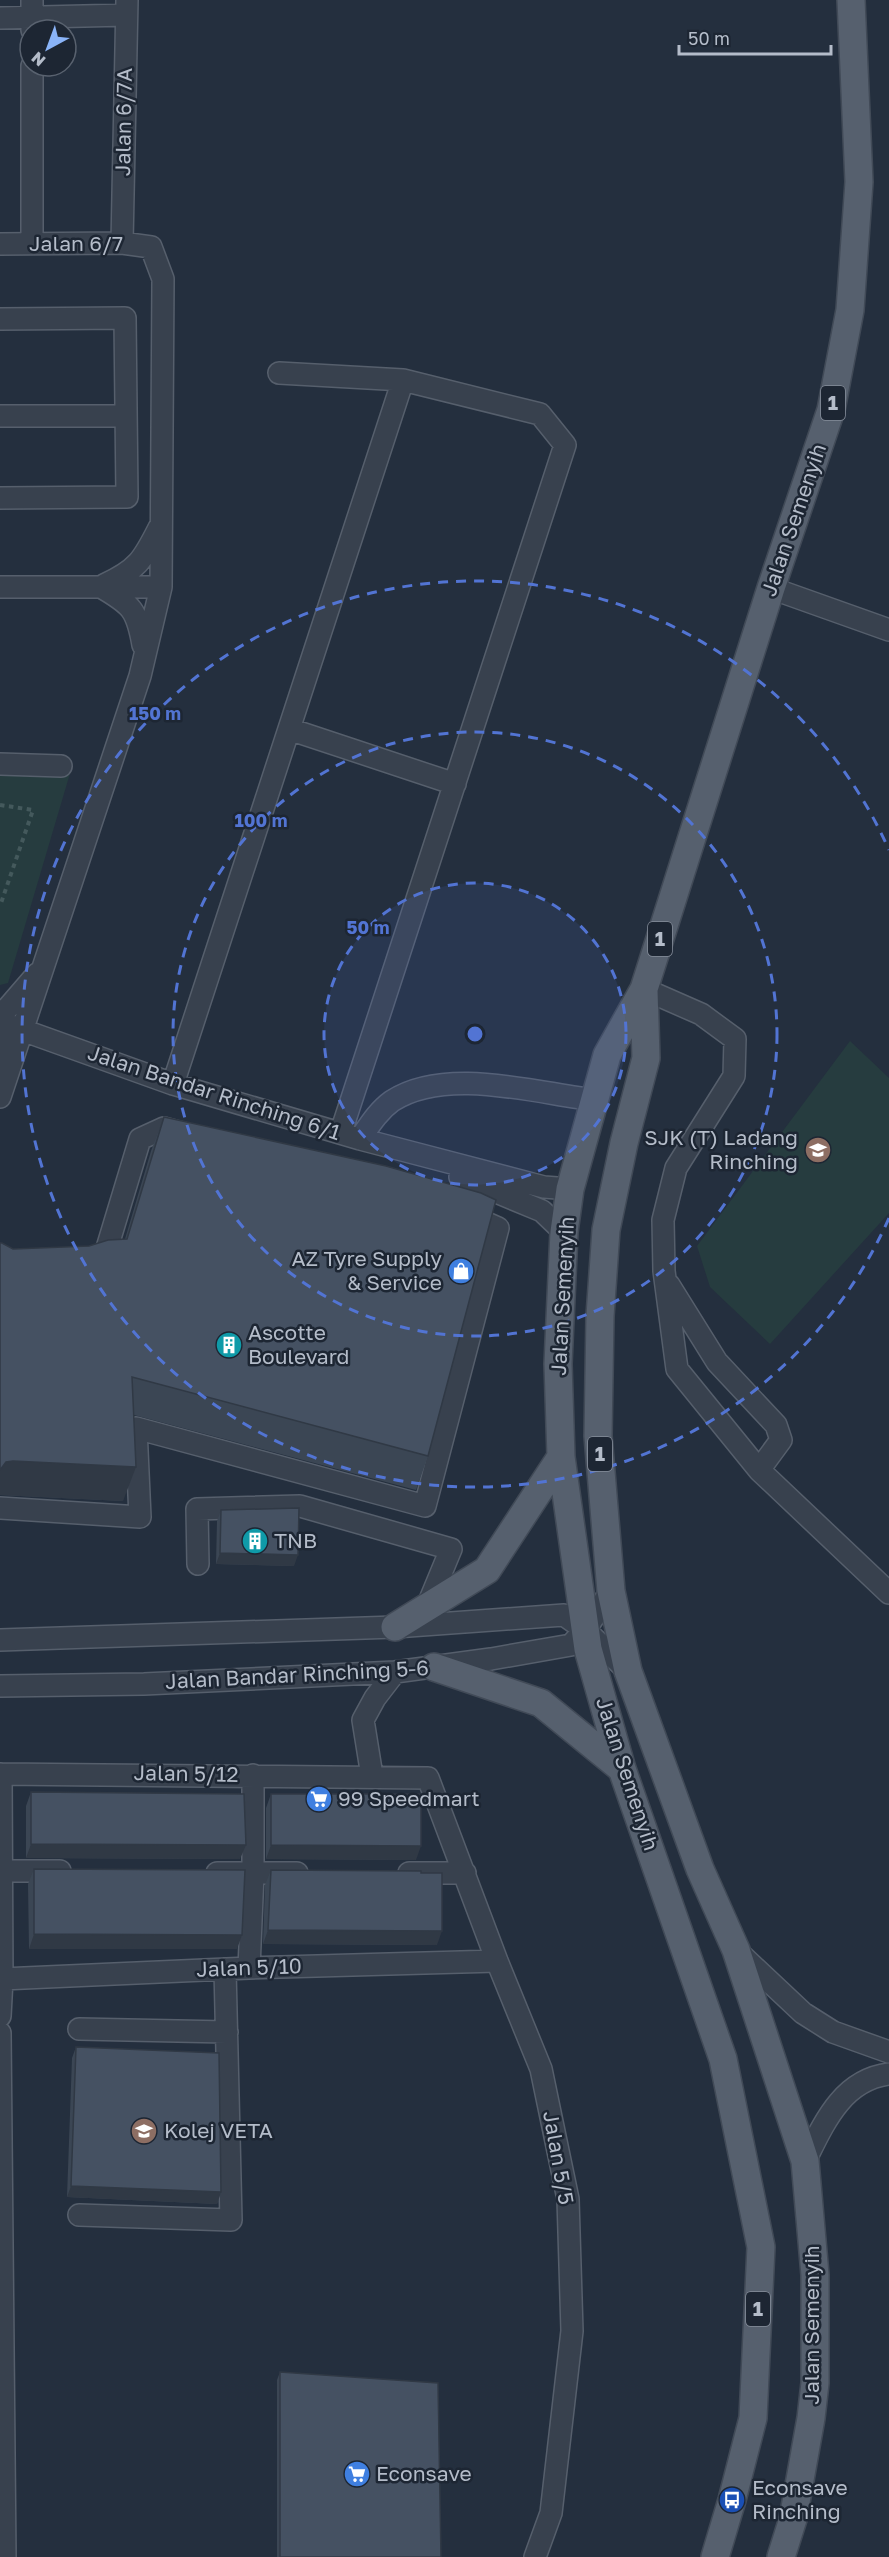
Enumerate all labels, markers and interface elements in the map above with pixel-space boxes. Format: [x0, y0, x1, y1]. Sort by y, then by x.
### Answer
north arrow [18, 18, 78, 78]
scale bar [679, 18, 830, 56]
text: 50 m [688, 27, 730, 49]
text: N [27, 48, 49, 71]
street label: Jalan 6/7A [109, 68, 137, 176]
street label: Jalan 6/7 [29, 230, 123, 256]
road number: 1 [821, 386, 845, 420]
street label: Jalan Semenyih [755, 440, 831, 599]
text: 150 m [129, 702, 181, 724]
text: 100 m [235, 809, 287, 831]
text: 50 m [347, 916, 389, 938]
road number: 1 [648, 922, 672, 956]
centre of rings [465, 1024, 485, 1044]
street label: Jalan Bandar Rinching 6/1 [85, 1039, 344, 1145]
place label: SJK (T) Ladang Rinching [644, 1124, 798, 1174]
school or university icon: SJK (T) Ladang Rinching [803, 1135, 833, 1165]
street label: Jalan Semenyih [545, 1216, 579, 1376]
place label: AZ Tyre Supply & Service [292, 1245, 442, 1295]
shop icon: AZ Tyre Supply & Service [446, 1256, 476, 1286]
place label: Ascotte Boulevard [248, 1319, 350, 1369]
building icon: Ascotte Boulevard [214, 1330, 244, 1360]
road number: 1 [588, 1437, 612, 1471]
building icon: TNB [240, 1526, 270, 1556]
place label: TNB [274, 1527, 317, 1553]
street label: Jalan Bandar Rinching 5-6 [164, 1654, 430, 1694]
street label: Jalan Semenyih [591, 1694, 665, 1854]
street label: Jalan 5/12 [133, 1759, 239, 1787]
supermarket icon: 99 Speedmart [304, 1784, 334, 1814]
place label: 99 Speedmart [338, 1785, 480, 1811]
street label: Jalan 5/10 [196, 1952, 302, 1982]
street label: Jalan 5/5 [538, 2109, 580, 2207]
school or university icon: Kolej VETA [129, 2116, 159, 2146]
place label: Kolej VETA [164, 2117, 273, 2143]
street label: Jalan Semenyih [798, 2245, 824, 2405]
road number: 1 [746, 2292, 770, 2326]
supermarket icon: Econsave [342, 2459, 372, 2489]
place label: Econsave [376, 2460, 472, 2486]
place label: Econsave Rinching [752, 2474, 848, 2524]
bus stop icon: Econsave Rinching [717, 2485, 747, 2515]

